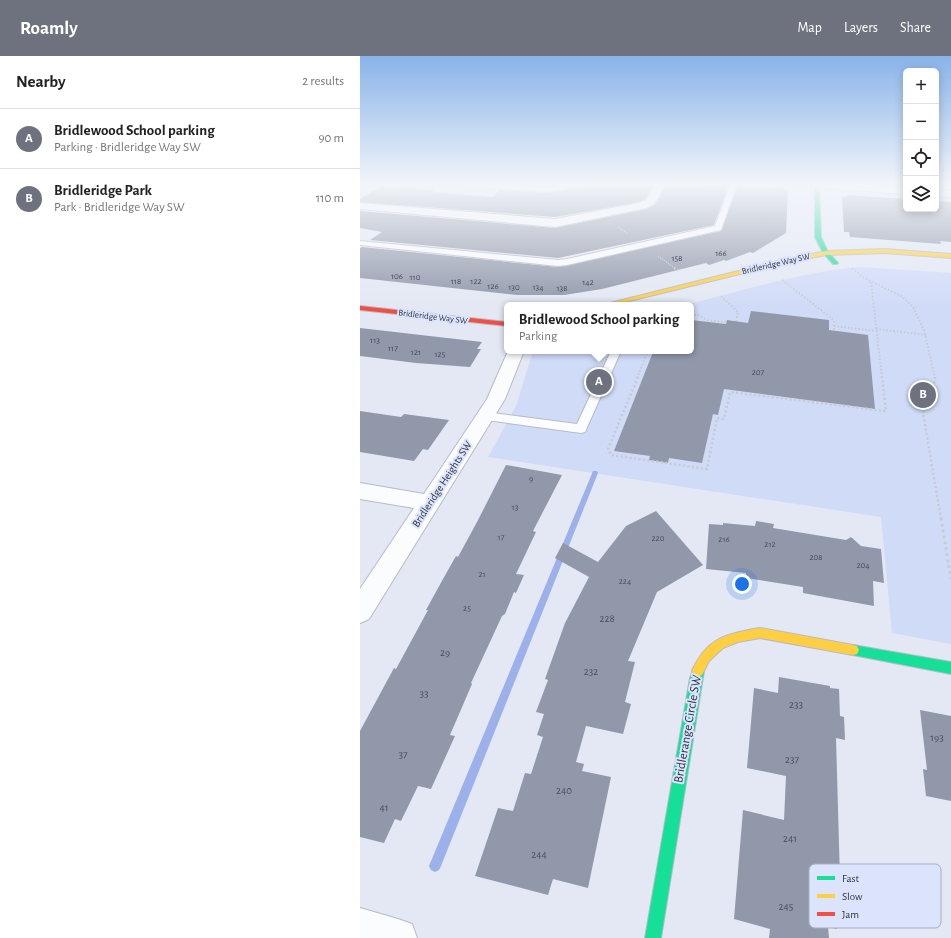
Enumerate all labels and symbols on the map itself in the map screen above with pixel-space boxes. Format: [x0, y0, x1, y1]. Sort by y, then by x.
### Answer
house number: 166 [715, 249, 727, 258]
street label: Bridleridge Way SW [741, 252, 811, 276]
house number: 158 [671, 254, 683, 263]
house number: 106 [391, 272, 403, 281]
house number: 110 [410, 273, 421, 282]
house number: 118 [451, 277, 461, 286]
house number: 122 [470, 277, 482, 286]
house number: 142 [582, 278, 594, 287]
house number: 126 [487, 282, 499, 291]
house number: 130 [508, 283, 520, 292]
house number: 134 [532, 283, 544, 292]
house number: 138 [556, 284, 568, 293]
street label: Bridleridge Way SW [398, 308, 468, 326]
house number: 113 [370, 336, 380, 345]
house number: 117 [388, 344, 398, 353]
house number: 121 [411, 348, 421, 357]
house number: 125 [435, 350, 446, 359]
pin: A [586, 367, 612, 397]
house number: 207 [752, 368, 765, 377]
pin: B [910, 380, 936, 410]
street label: Bridleridge Heights SW [410, 439, 474, 529]
house number: 9 [529, 475, 533, 484]
house number: 13 [512, 503, 519, 512]
house number: 17 [498, 533, 505, 542]
house number: 220 [652, 534, 665, 543]
house number: 216 [718, 535, 730, 544]
house number: 212 [764, 540, 776, 549]
house number: 208 [809, 553, 823, 562]
house number: 204 [856, 561, 870, 570]
house number: 21 [478, 570, 486, 579]
your location [732, 574, 752, 594]
house number: 224 [619, 577, 632, 586]
house number: 25 [463, 604, 471, 613]
house number: 228 [599, 613, 615, 624]
house number: 29 [440, 647, 450, 658]
house number: 232 [584, 666, 598, 677]
street label: Bridlerange Circle SW [672, 674, 704, 784]
house number: 33 [419, 688, 429, 699]
house number: 233 [789, 699, 803, 710]
house number: 193 [930, 732, 944, 743]
house number: 37 [398, 749, 408, 760]
house number: 237 [785, 754, 799, 765]
house number: 240 [556, 785, 572, 796]
house number: 41 [379, 802, 389, 813]
house number: 241 [783, 833, 797, 844]
house number: 244 [531, 849, 547, 860]
legend [809, 864, 941, 928]
text: Fast [842, 873, 860, 884]
text: Slow [842, 891, 863, 902]
house number: 245 [779, 901, 794, 912]
text: Jam [842, 909, 859, 920]

